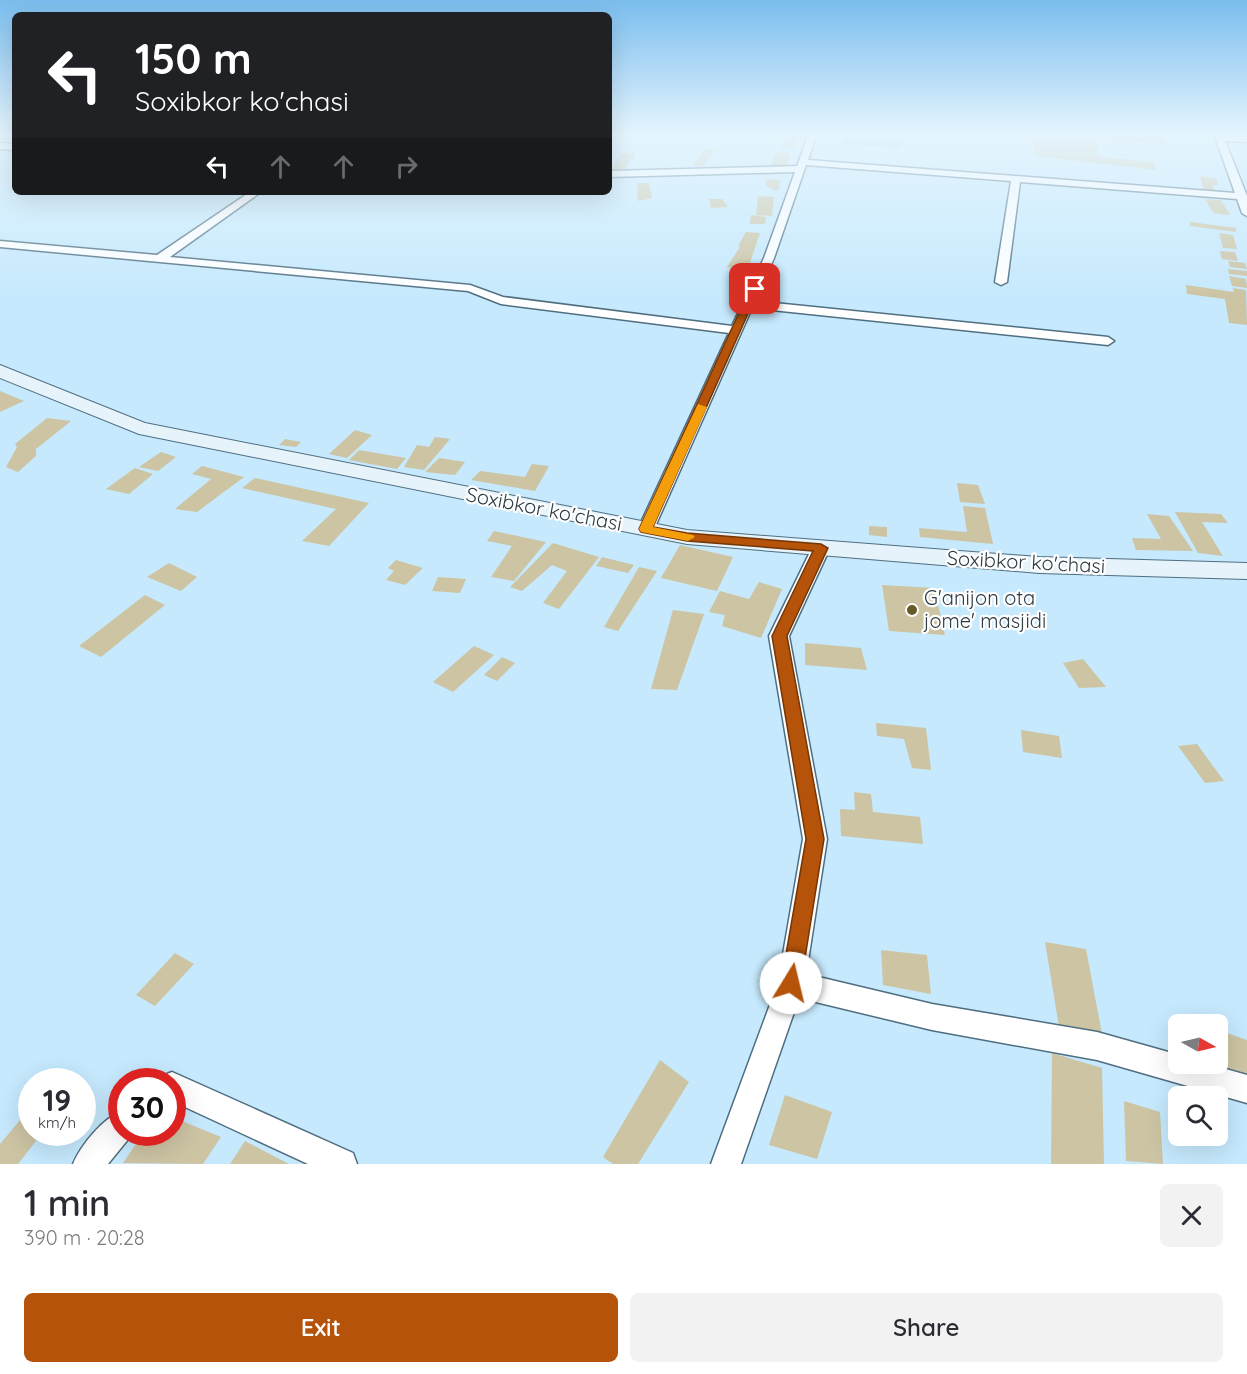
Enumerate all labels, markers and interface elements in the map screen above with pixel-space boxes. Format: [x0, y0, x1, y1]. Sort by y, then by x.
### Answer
text: 150 m [135, 32, 252, 85]
icon: left [36, 36, 114, 114]
text: Soxibkor ko'chasi [135, 84, 349, 118]
icon: left [201, 150, 234, 183]
icon: ahead [264, 150, 297, 183]
icon: ahead [327, 150, 360, 183]
icon: right [390, 150, 423, 183]
pin [729, 263, 780, 314]
icon: arrive [738, 272, 771, 305]
street label: Soxibkor ko'chasi [464, 481, 624, 536]
street label: Soxibkor ko'chasi [946, 545, 1106, 578]
place label: G'anijon ota jome' masjidi [923, 585, 1046, 633]
marker: G'anijon ota jome' masjidi [905, 603, 919, 617]
position arrow [759, 951, 823, 1015]
north arrow [1168, 1014, 1228, 1074]
map controls [1168, 1014, 1228, 1146]
speed limit sign: 30 [108, 1068, 186, 1146]
text: 19 [43, 1081, 71, 1119]
button: search [1168, 1086, 1228, 1146]
text: km/h [38, 1113, 76, 1132]
text: 1 min [24, 1180, 110, 1225]
button: close [1160, 1184, 1223, 1247]
text: 390 m · 20:28 [24, 1225, 145, 1250]
button: Exit [24, 1293, 618, 1362]
button: Share [630, 1293, 1223, 1362]

